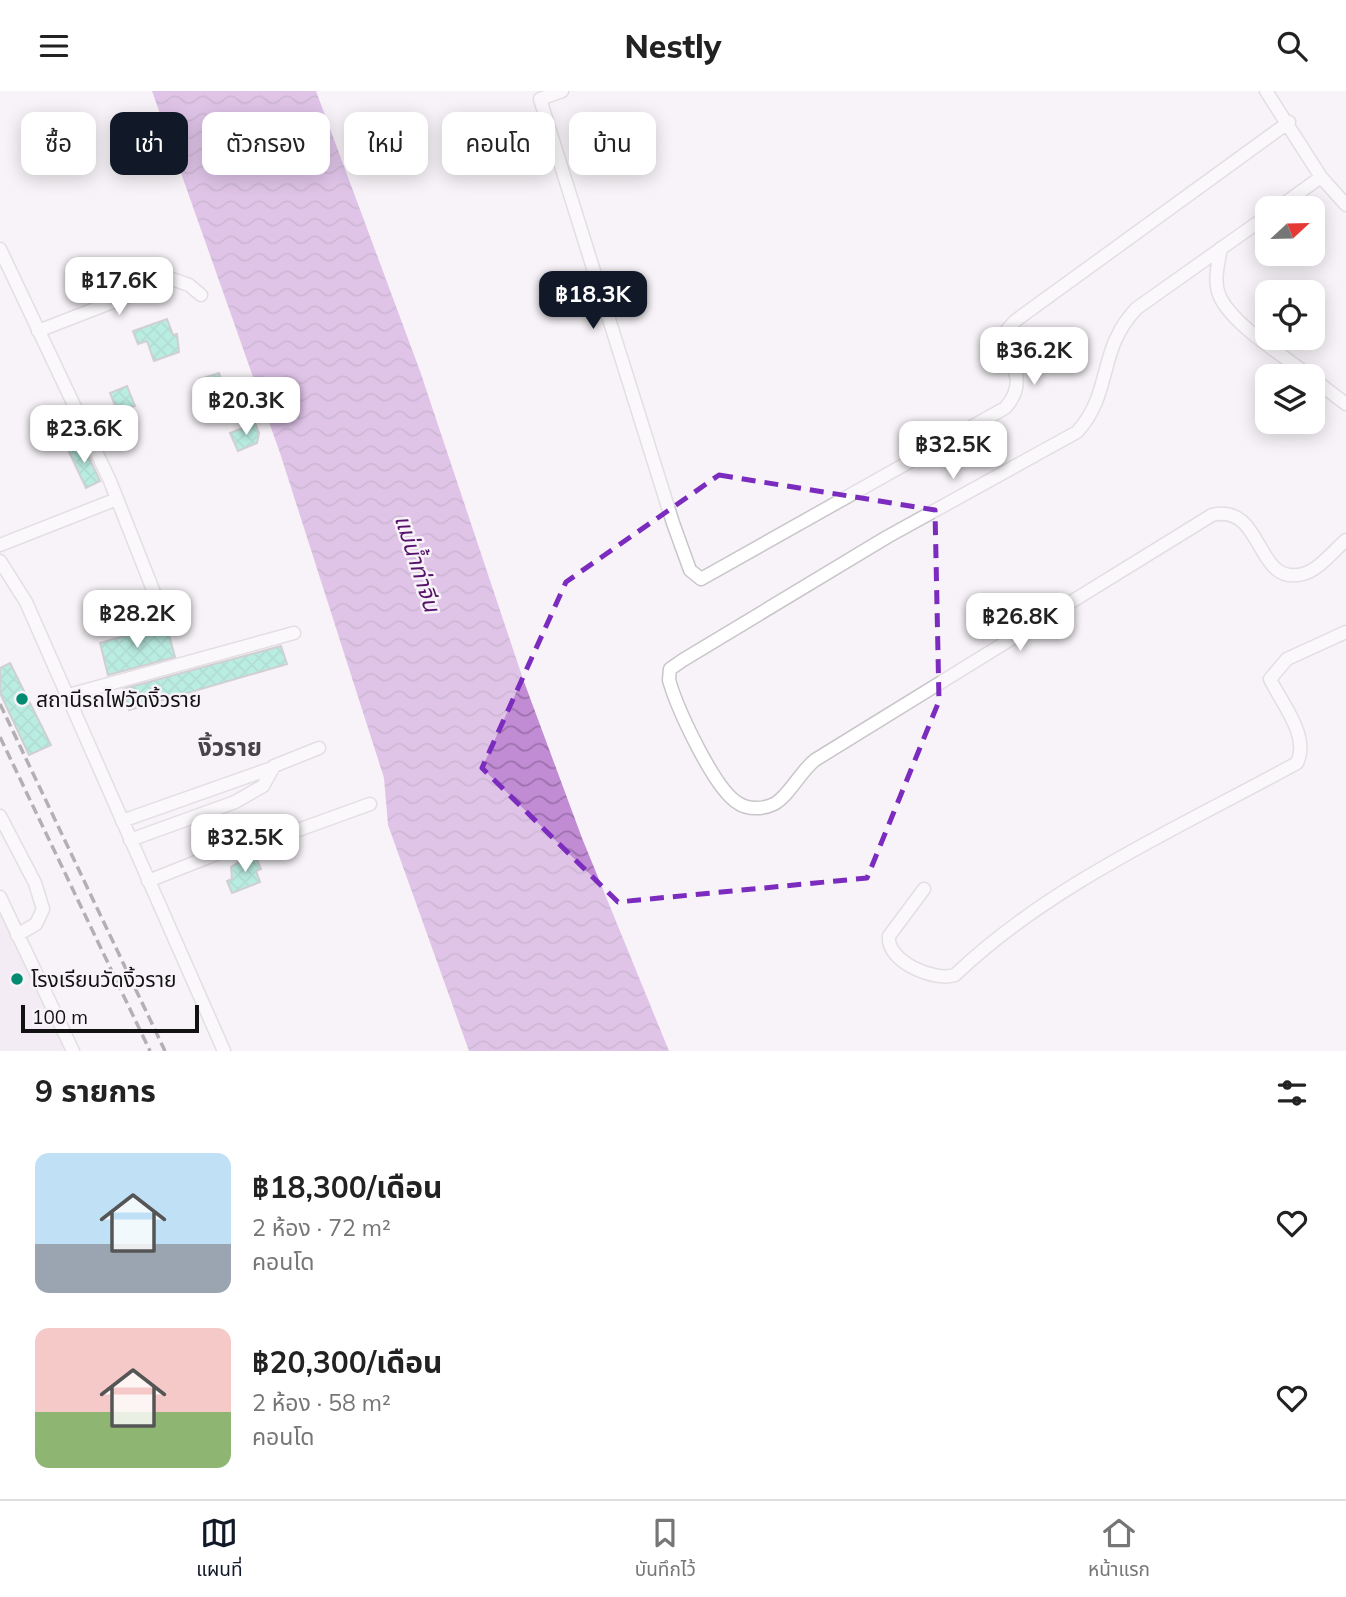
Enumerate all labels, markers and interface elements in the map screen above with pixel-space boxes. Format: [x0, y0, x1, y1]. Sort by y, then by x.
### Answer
text: Nestly [625, 26, 721, 66]
icon: menu [35, 27, 73, 65]
icon: search [1273, 27, 1311, 65]
chip: ซื้อ [21, 112, 96, 175]
chip: เช่า [110, 112, 188, 175]
chip: ตัวกรอง [202, 112, 330, 175]
chip: ใหม่ [344, 112, 428, 175]
chip: คอนโด [442, 112, 555, 175]
chip: บ้าน [569, 112, 656, 175]
north arrow [1255, 196, 1325, 266]
map controls [1255, 196, 1325, 434]
pin: ฿17.6K [62, 257, 176, 317]
text: ฿17.6K [81, 265, 157, 294]
pin: ฿18.3K [536, 271, 650, 331]
text: ฿18.3K [555, 279, 631, 308]
button: locate [1255, 280, 1325, 350]
pin: ฿36.2K [977, 327, 1091, 387]
text: ฿36.2K [996, 335, 1072, 364]
button: layers [1255, 364, 1325, 434]
pin: ฿20.3K [189, 377, 303, 437]
text: ฿20.3K [208, 385, 284, 414]
pin: ฿23.6K [27, 405, 141, 465]
text: ฿23.6K [46, 413, 122, 442]
pin: ฿32.5K [896, 421, 1010, 481]
text: ฿32.5K [915, 429, 991, 458]
water label: แม่น้ำท่าจีน [389, 511, 449, 617]
pin: ฿28.2K [80, 591, 194, 650]
pin: ฿26.8K [963, 594, 1077, 653]
text: ฿28.2K [99, 598, 175, 627]
text: ฿26.8K [982, 601, 1058, 630]
place label: สถานีรถไฟวัดงิ้วราย [36, 686, 201, 712]
marker: สถานีรถไฟวัดงิ้วราย [14, 691, 30, 707]
district label: งิ้วราย [198, 732, 262, 762]
pin: ฿32.5K [188, 815, 302, 874]
text: ฿32.5K [207, 822, 283, 851]
place label: โรงเรียนวัดงิ้วราย [31, 966, 177, 992]
marker: โรงเรียนวัดงิ้วราย [9, 971, 25, 987]
scale bar [21, 1002, 200, 1034]
text: 100 m [32, 1005, 88, 1029]
text: 9 รายการ [35, 1072, 156, 1110]
icon: filters [1273, 1074, 1311, 1112]
text: ฿18,300/เดือน [252, 1168, 442, 1206]
icon: home [91, 1181, 175, 1265]
icon: heart [1273, 1204, 1311, 1242]
text: 2 ห้อง · 72 m² [252, 1213, 391, 1242]
text: คอนโด [252, 1247, 314, 1276]
text: ฿20,300/เดือน [252, 1343, 442, 1381]
icon: home [91, 1356, 175, 1440]
icon: heart [1273, 1379, 1311, 1417]
text: 2 ห้อง · 58 m² [252, 1388, 391, 1417]
text: คอนโด [252, 1422, 314, 1451]
tab: แผนที่ [196, 1514, 242, 1585]
tab: บันทึกไว้ [635, 1514, 696, 1585]
tab: หน้าแรก [1088, 1514, 1150, 1585]

